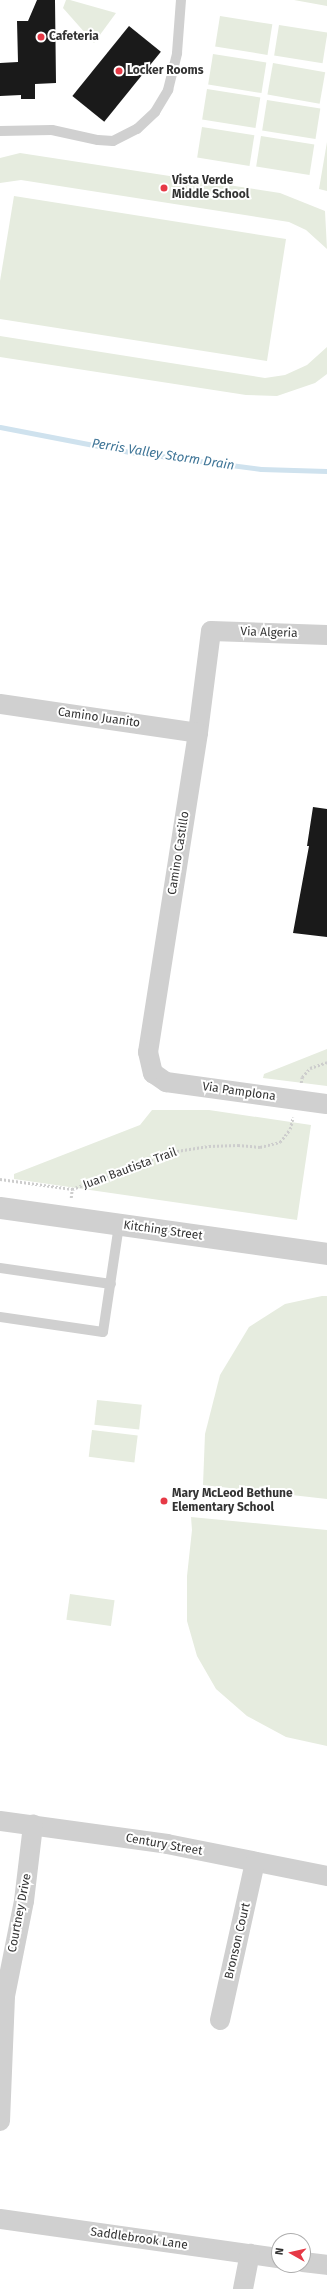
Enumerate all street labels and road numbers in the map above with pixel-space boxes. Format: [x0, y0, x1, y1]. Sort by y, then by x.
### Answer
street label: Via Algeria [240, 625, 298, 641]
street label: Camino Juanito [57, 705, 141, 731]
street label: Camino Castillo [165, 810, 193, 896]
street label: Via Pamplona [201, 1080, 277, 1104]
street label: Juan Bautista Trail [81, 1145, 179, 1193]
street label: Kitching Street [123, 1218, 203, 1244]
street label: Century Street [125, 1831, 203, 1859]
street label: Courtney Drive [5, 1872, 35, 1954]
street label: Bronson Court [222, 1901, 254, 1981]
street label: Saddlebrook Lane [89, 2225, 189, 2253]

